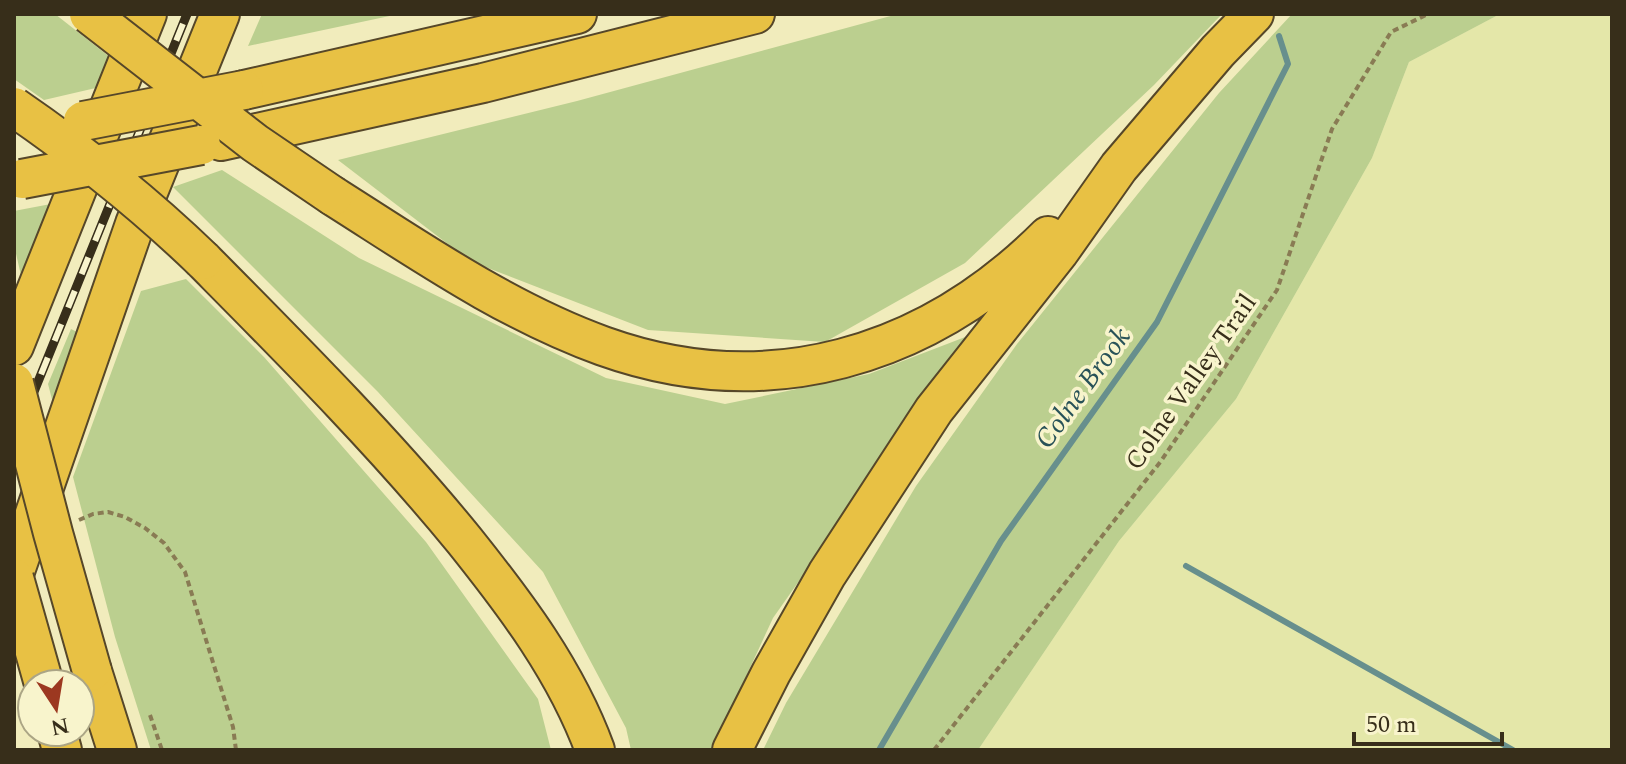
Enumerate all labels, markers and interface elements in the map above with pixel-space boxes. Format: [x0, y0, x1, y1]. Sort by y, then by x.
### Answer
street label: Colne Valley Trail [1115, 285, 1267, 479]
water label: Colne Brook [1024, 318, 1142, 458]
north arrow [16, 668, 96, 748]
scale bar [1354, 696, 1502, 746]
text: 50 m [1366, 707, 1417, 743]
text: N [48, 708, 72, 744]

